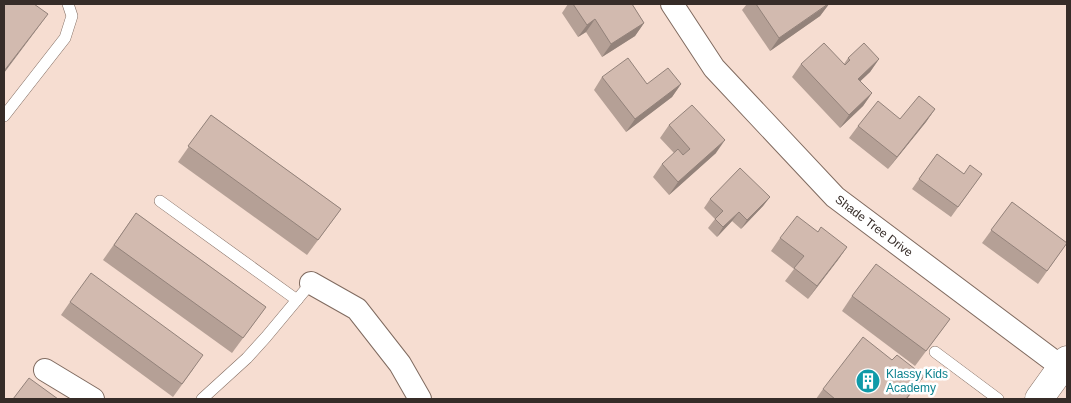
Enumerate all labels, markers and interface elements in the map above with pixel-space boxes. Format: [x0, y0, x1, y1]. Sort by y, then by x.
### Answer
street label: Shade Tree Drive [832, 192, 916, 260]
place label: Klassy Kids Academy [886, 367, 948, 395]
building icon: Klassy Kids Academy [855, 368, 881, 394]

